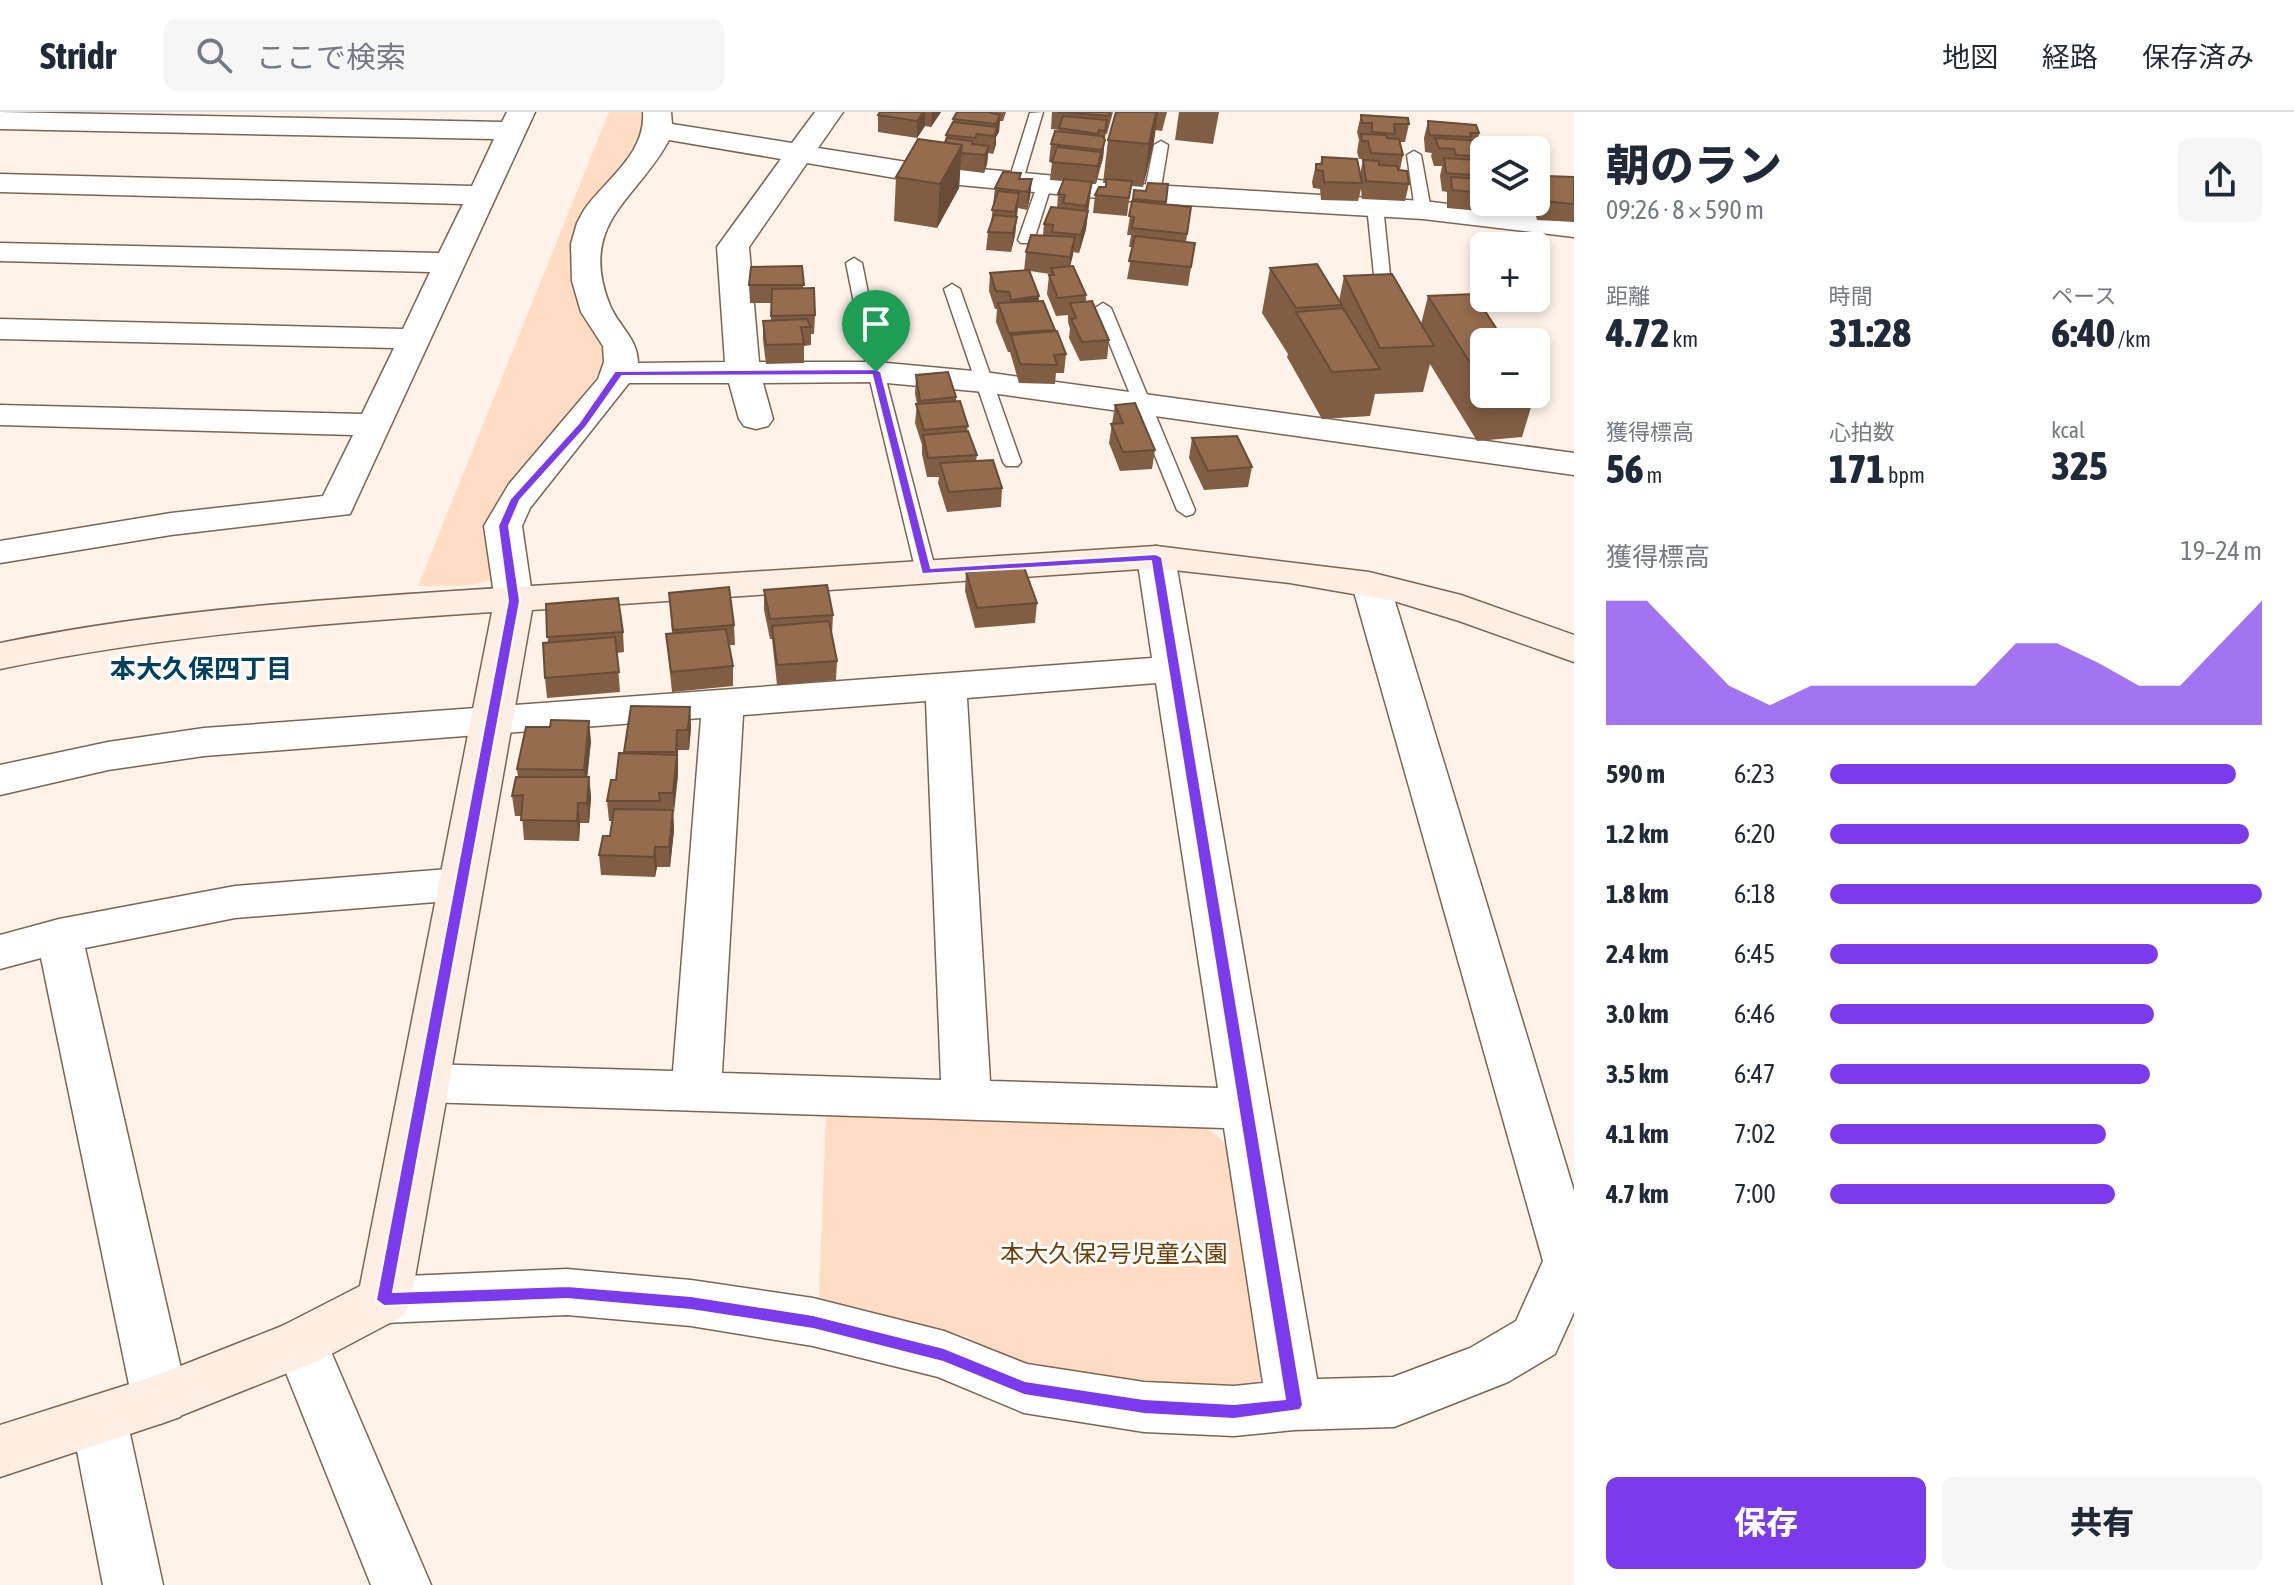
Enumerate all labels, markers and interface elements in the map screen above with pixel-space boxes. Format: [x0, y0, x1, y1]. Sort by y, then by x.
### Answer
search box [164, 19, 724, 91]
icon: search [192, 33, 236, 77]
text: Stridr [40, 34, 116, 77]
text: ここで検索 [256, 40, 406, 74]
text: 地図 [1942, 41, 1998, 73]
text: 経路 [2042, 41, 2098, 73]
text: 保存済み [2142, 41, 2254, 73]
map controls [1470, 136, 1550, 408]
button: layers [1470, 136, 1550, 216]
button: share [2178, 138, 2262, 222]
text: 朝のラン [1606, 140, 1782, 190]
text: 09:26 · 8 × 590 m [1606, 195, 1764, 225]
button: + [1470, 232, 1550, 312]
text: 距離 [1606, 283, 1650, 309]
text: 時間 [1829, 283, 1873, 309]
text: ペース [2051, 283, 2116, 309]
pin [842, 290, 910, 372]
icon: arrive [854, 302, 898, 346]
text: 4.72 [1606, 310, 1670, 355]
text: 31:28 [1829, 310, 1911, 355]
text: 6:40 [2051, 310, 2115, 355]
text: km [1670, 326, 1698, 352]
text: /km [2115, 326, 2151, 352]
button: − [1470, 328, 1550, 408]
text: kcal [2051, 417, 2085, 443]
text: 獲得標高 [1606, 419, 1694, 445]
text: 心拍数 [1829, 419, 1895, 445]
text: 325 [2051, 443, 2108, 488]
text: 56 [1606, 446, 1644, 491]
text: 171 [1829, 446, 1885, 491]
text: m [1644, 462, 1662, 488]
text: bpm [1885, 462, 1925, 488]
text: 19–24 m [2180, 536, 2262, 566]
text: 獲得標高 [1606, 542, 1710, 572]
district label: 本大久保四丁目 [110, 654, 292, 684]
text: 590 m [1606, 759, 1665, 789]
text: 6:23 [1734, 759, 1775, 789]
text: 1.2 km [1606, 819, 1669, 849]
text: 6:20 [1734, 819, 1775, 849]
text: 1.8 km [1606, 879, 1669, 909]
text: 6:18 [1734, 879, 1775, 909]
text: 2.4 km [1606, 939, 1669, 969]
text: 6:45 [1734, 939, 1775, 969]
text: 3.0 km [1606, 999, 1669, 1029]
text: 6:46 [1734, 999, 1775, 1029]
text: 3.5 km [1606, 1059, 1669, 1089]
text: 6:47 [1734, 1059, 1775, 1089]
text: 4.1 km [1606, 1119, 1669, 1149]
text: 7:02 [1734, 1119, 1776, 1149]
text: 4.7 km [1606, 1179, 1669, 1209]
text: 7:00 [1734, 1179, 1776, 1209]
park label: 本大久保2号児童公園 [1000, 1240, 1228, 1267]
button: 保存 [1606, 1477, 1926, 1569]
button: 共有 [1942, 1477, 2262, 1569]

